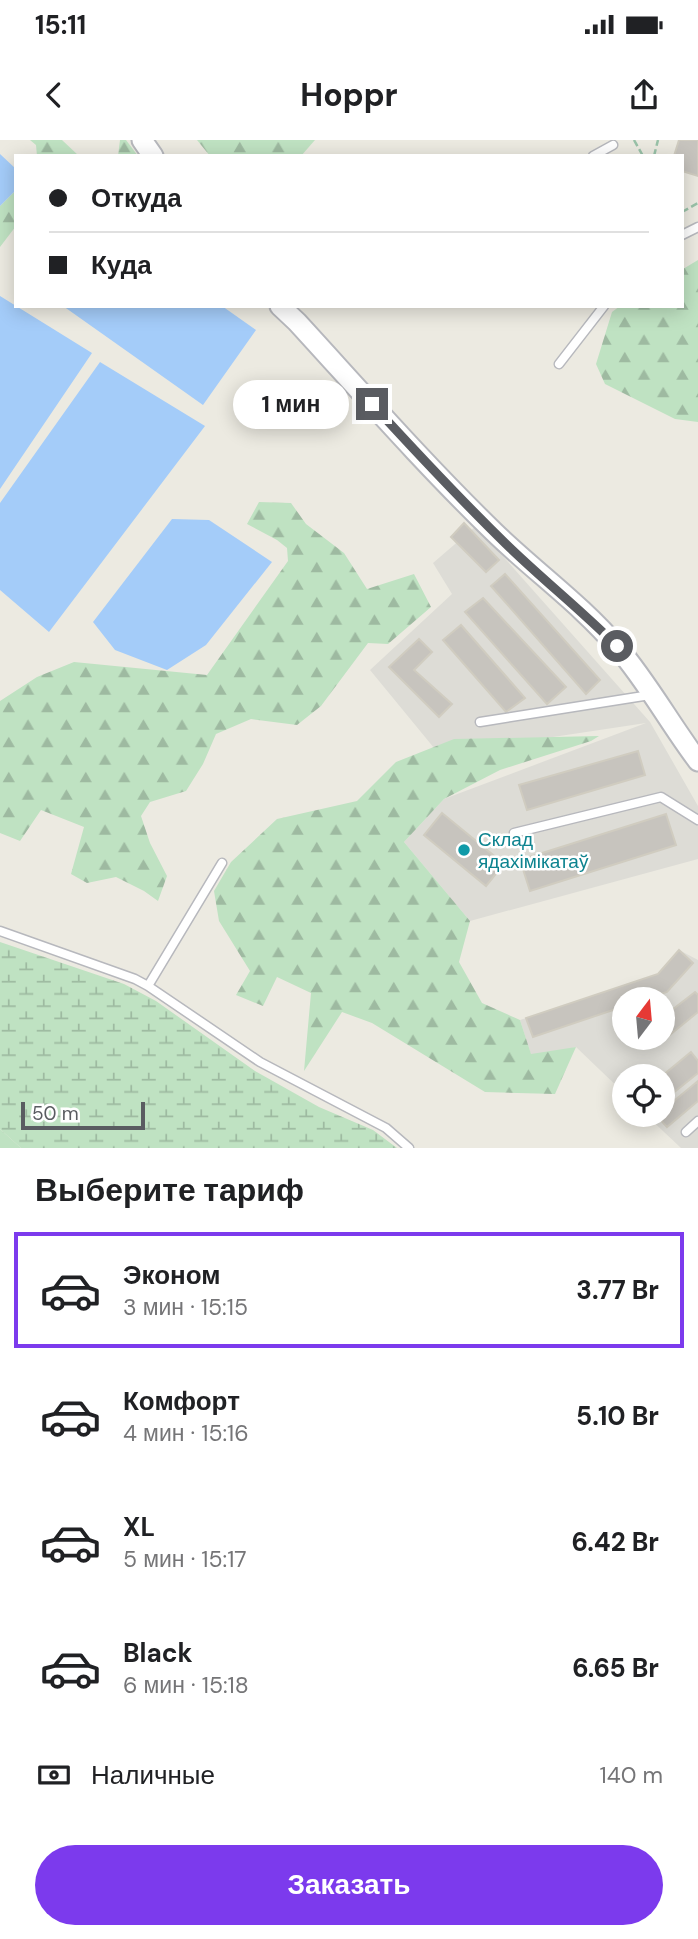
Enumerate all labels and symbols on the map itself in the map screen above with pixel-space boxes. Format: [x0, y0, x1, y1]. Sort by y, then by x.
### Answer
callout: 1 мин [232, 380, 348, 428]
route end [356, 388, 388, 420]
route start [601, 630, 633, 662]
place label: Склад ядахімікатаў [478, 827, 589, 874]
marker: Склад ядахімікатаў [456, 842, 472, 858]
north arrow [612, 987, 676, 1050]
scale bar [21, 1099, 145, 1131]

